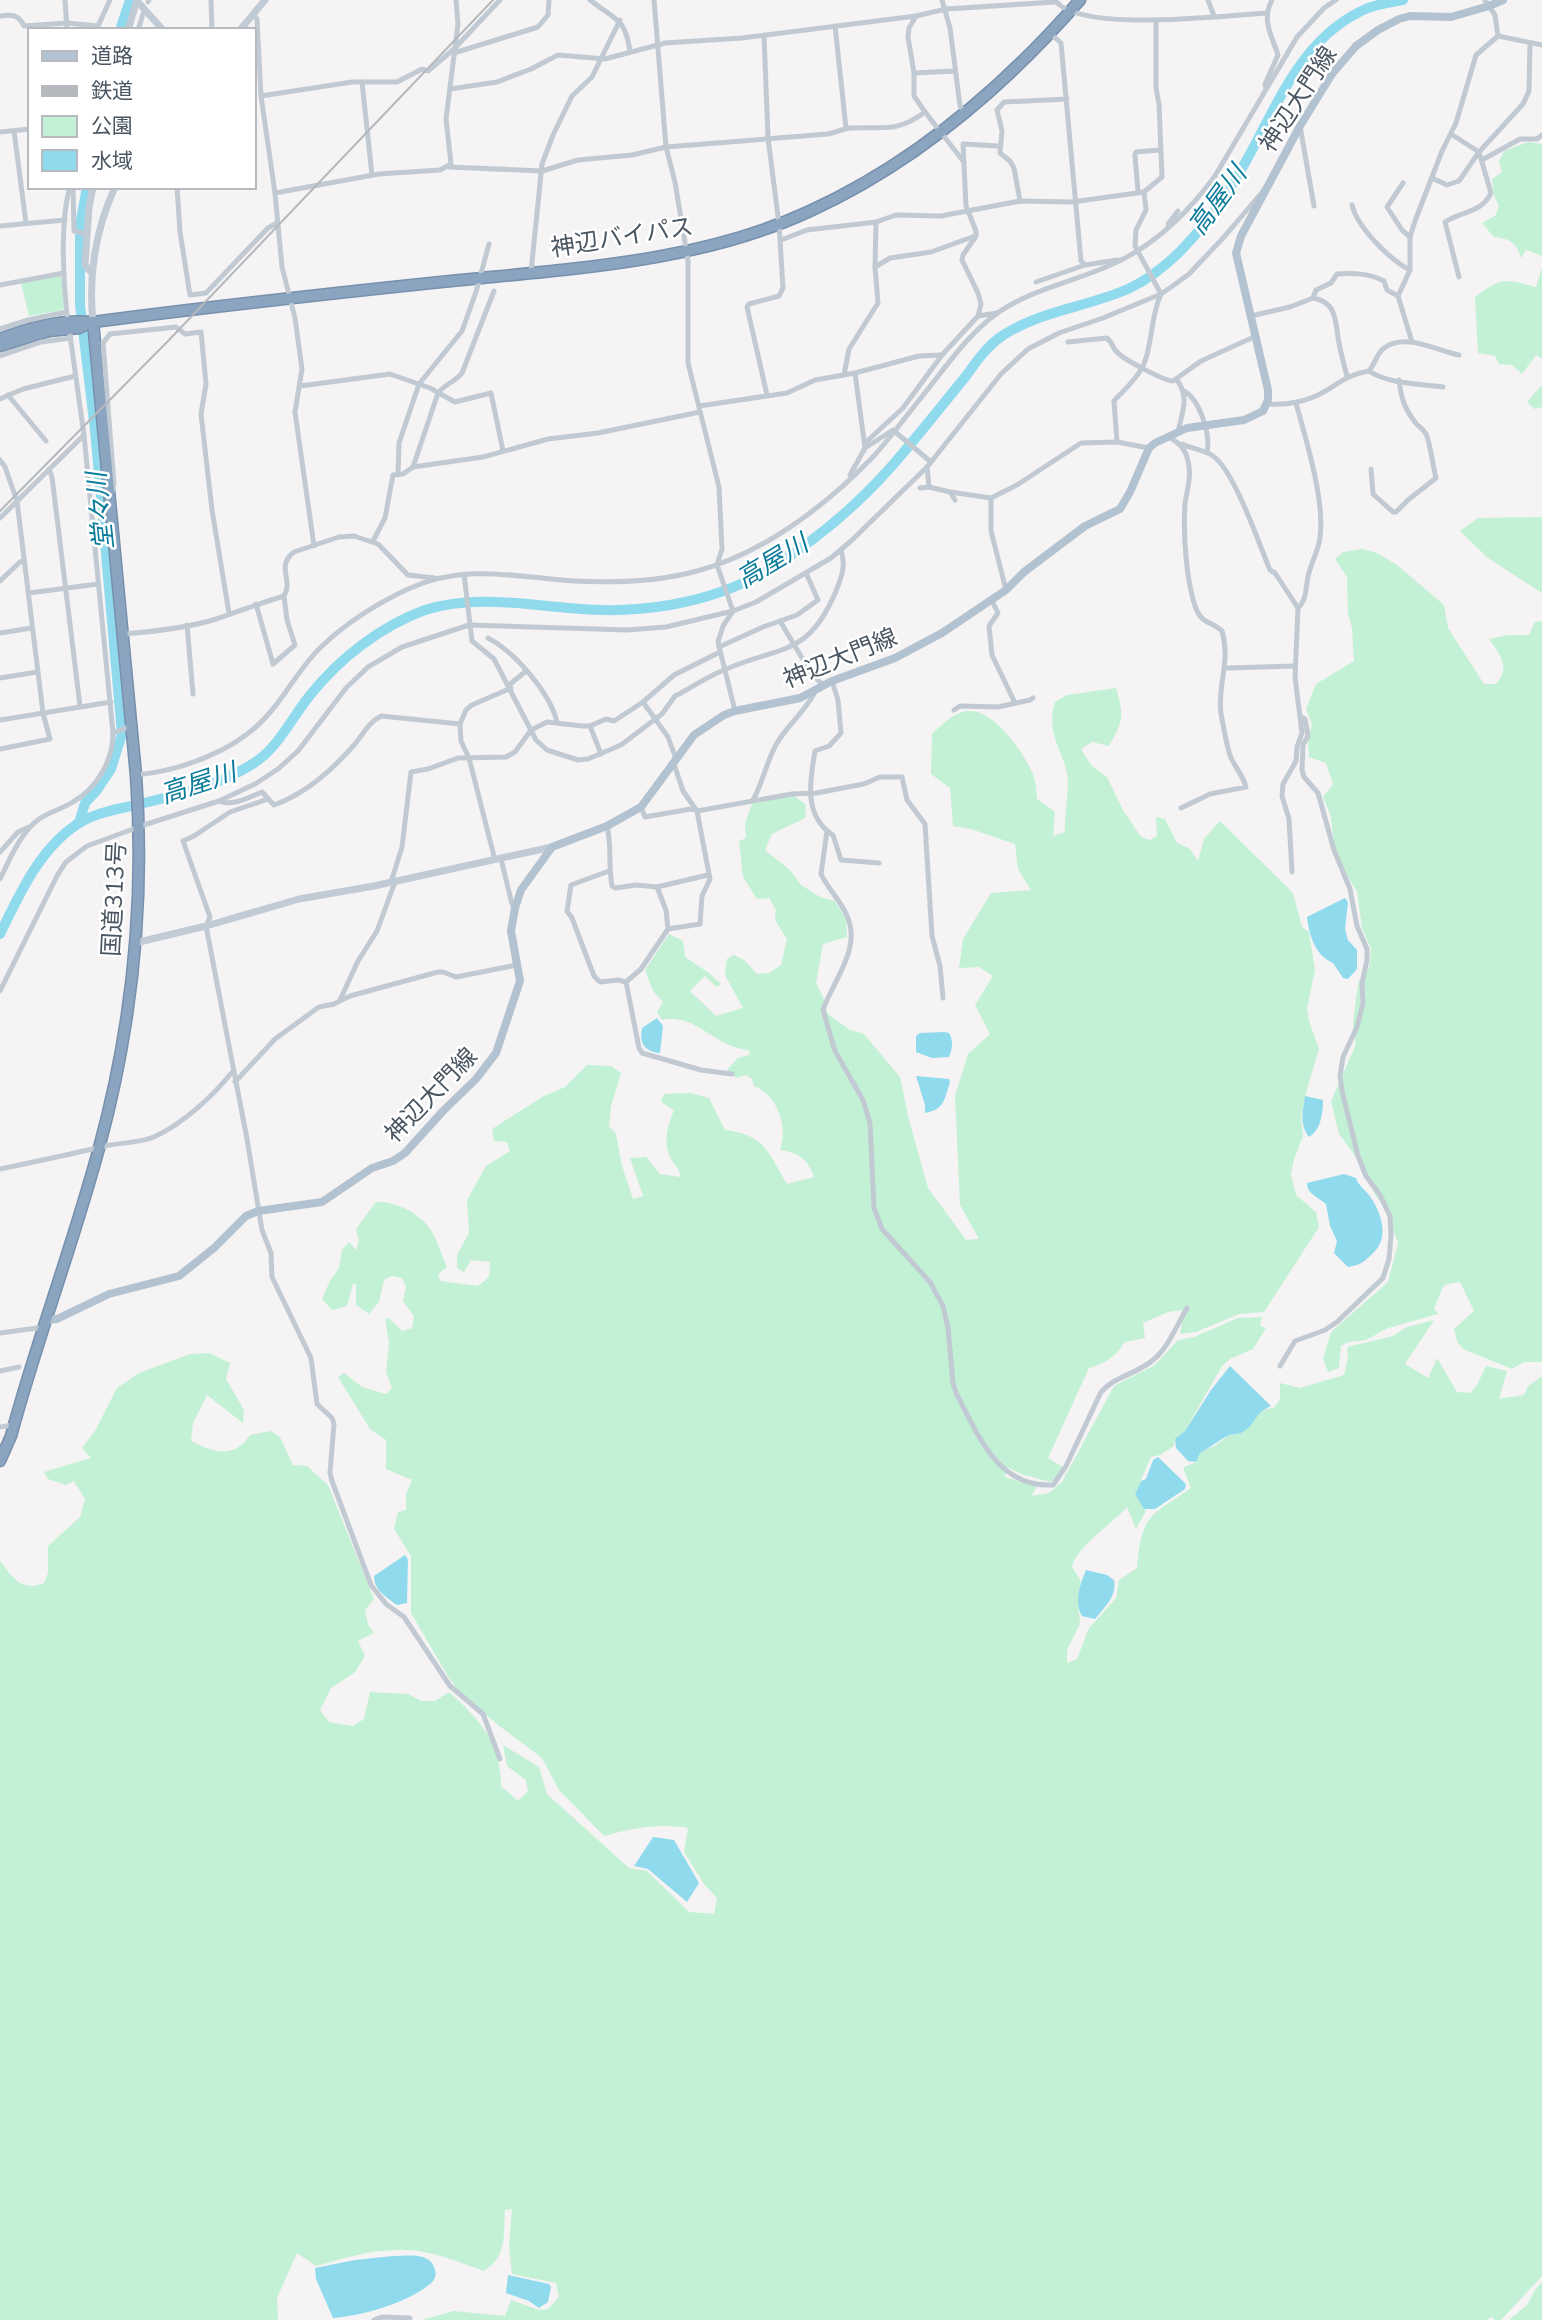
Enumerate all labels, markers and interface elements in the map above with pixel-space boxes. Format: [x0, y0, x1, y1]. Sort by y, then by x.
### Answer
legend [28, 28, 256, 189]
street label: 神辺大門線 [1252, 40, 1344, 158]
text: 道路 [91, 42, 133, 70]
text: 鉄道 [91, 77, 133, 105]
text: 公園 [91, 112, 133, 140]
text: 水域 [91, 147, 133, 175]
water label: 高屋川 [1180, 156, 1256, 242]
street label: 神辺バイパス [549, 210, 695, 264]
water label: 堂々川 [79, 467, 122, 552]
water label: 高屋川 [730, 525, 817, 597]
street label: 神辺大門線 [778, 621, 902, 695]
water label: 高屋川 [156, 754, 243, 812]
street label: 国道313号 [95, 841, 133, 957]
street label: 神辺大門線 [378, 1041, 484, 1149]

